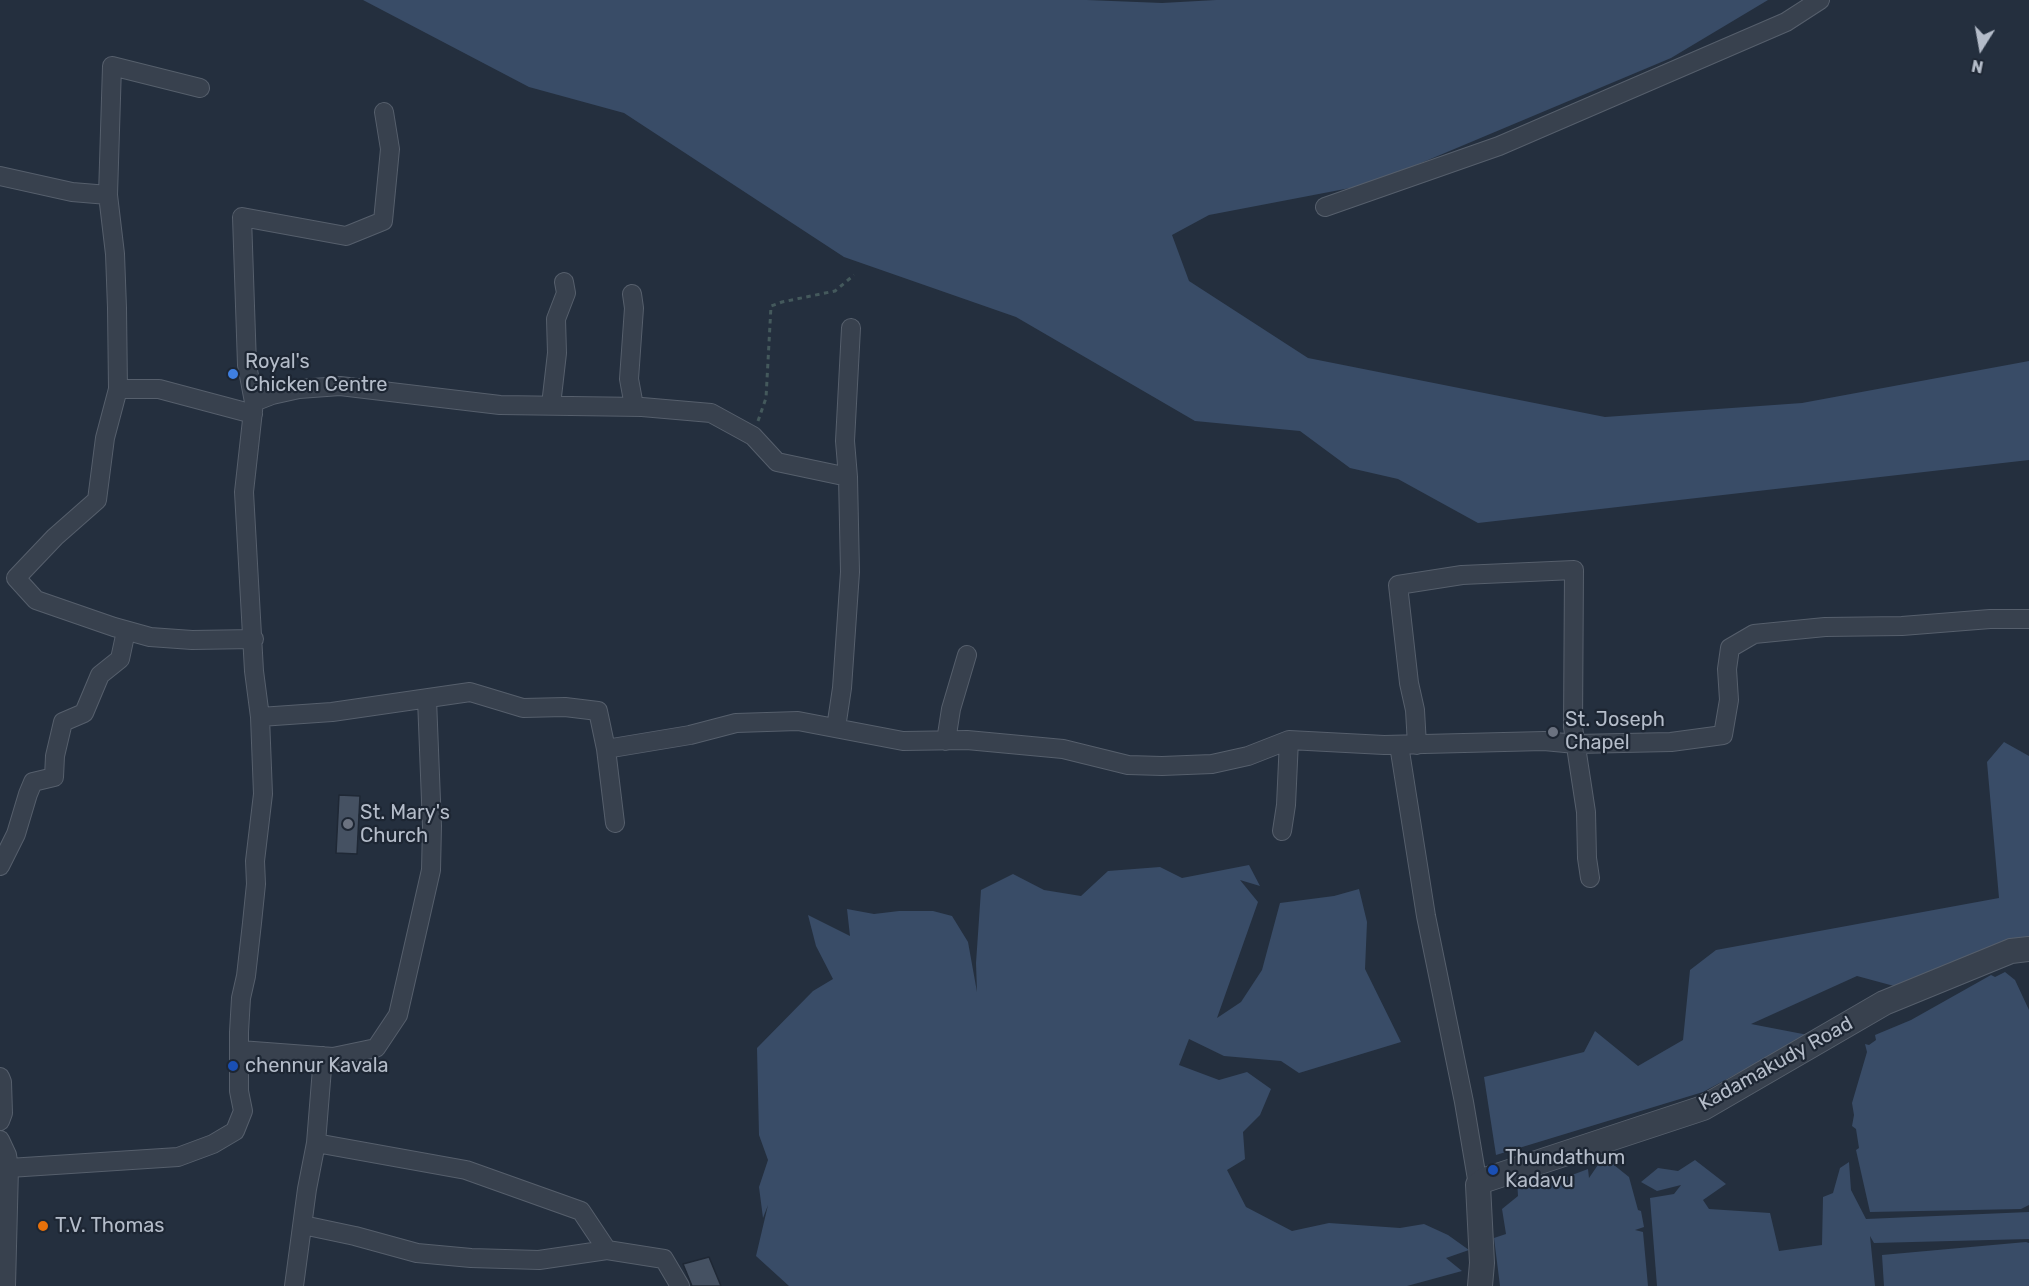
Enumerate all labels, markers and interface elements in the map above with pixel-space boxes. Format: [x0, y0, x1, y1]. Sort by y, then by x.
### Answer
north arrow [1951, 18, 2011, 78]
text: N [1970, 56, 1985, 77]
place label: Royal's Chicken Centre [245, 350, 387, 397]
marker: Royal's Chicken Centre [226, 367, 240, 381]
place label: St. Joseph Chapel [1565, 708, 1665, 755]
marker: St. Joseph Chapel [1546, 725, 1560, 739]
place label: St. Mary's Church [360, 801, 450, 848]
marker: St. Mary's Church [341, 817, 355, 831]
street label: Kadamakudy Road [1695, 1012, 1857, 1116]
place label: chennur Kavala [245, 1054, 389, 1078]
marker: chennur Kavala [226, 1059, 240, 1073]
place label: Thundathum Kadavu [1505, 1146, 1625, 1193]
marker: Thundathum Kadavu [1486, 1163, 1500, 1177]
place label: T.V. Thomas [55, 1214, 164, 1238]
marker: T.V. Thomas [36, 1219, 50, 1233]

